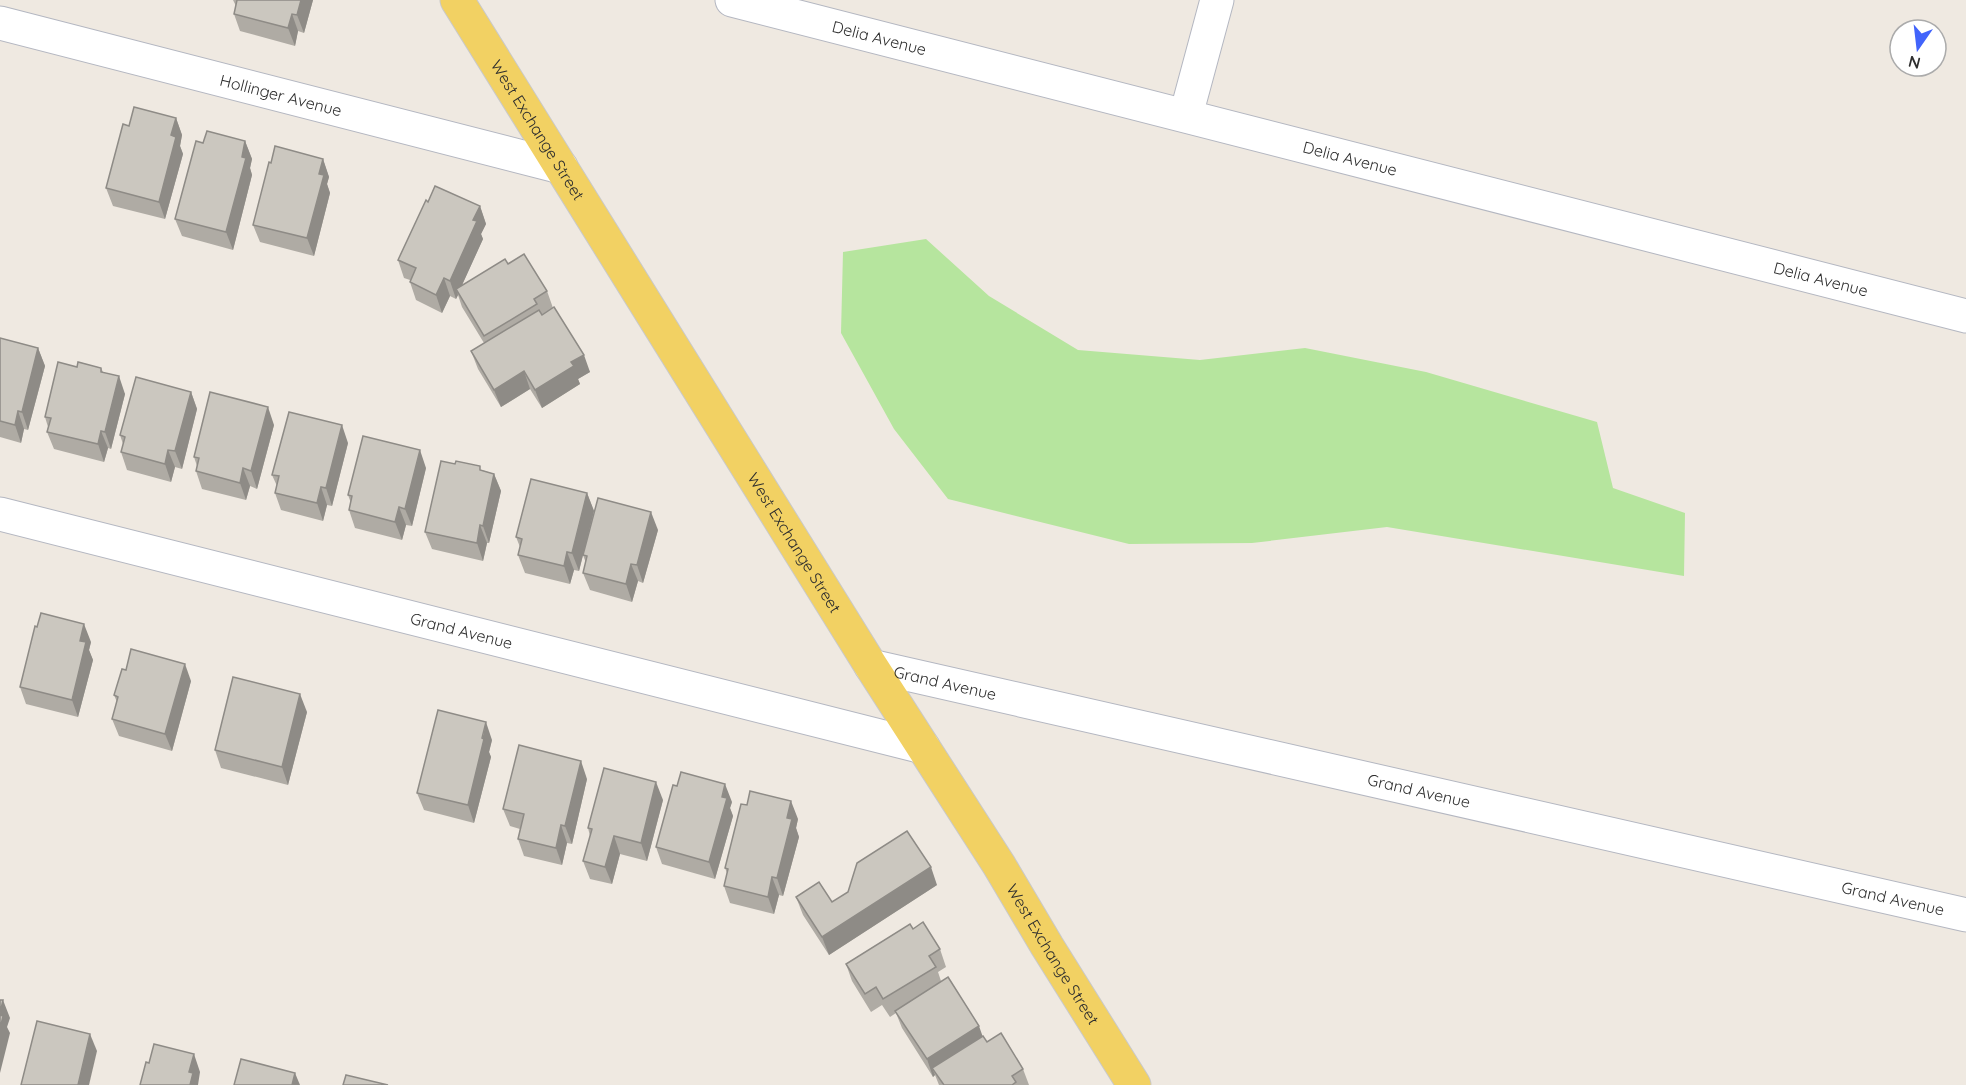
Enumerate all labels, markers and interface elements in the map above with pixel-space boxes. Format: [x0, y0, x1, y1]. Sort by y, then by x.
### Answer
street label: Delia Avenue [830, 16, 929, 59]
north arrow [1888, 18, 1948, 78]
text: N [1906, 51, 1922, 74]
street label: West Exchange Street [487, 56, 589, 204]
street label: Hollinger Avenue [218, 70, 344, 120]
street label: Delia Avenue [1301, 137, 1399, 180]
street label: Delia Avenue [1772, 257, 1870, 301]
street label: West Exchange Street [743, 469, 845, 617]
street label: Grand Avenue [408, 608, 515, 653]
street label: Grand Avenue [892, 661, 998, 704]
street label: Grand Avenue [1366, 769, 1472, 812]
street label: Grand Avenue [1840, 877, 1946, 920]
street label: West Exchange Street [1002, 880, 1104, 1028]

